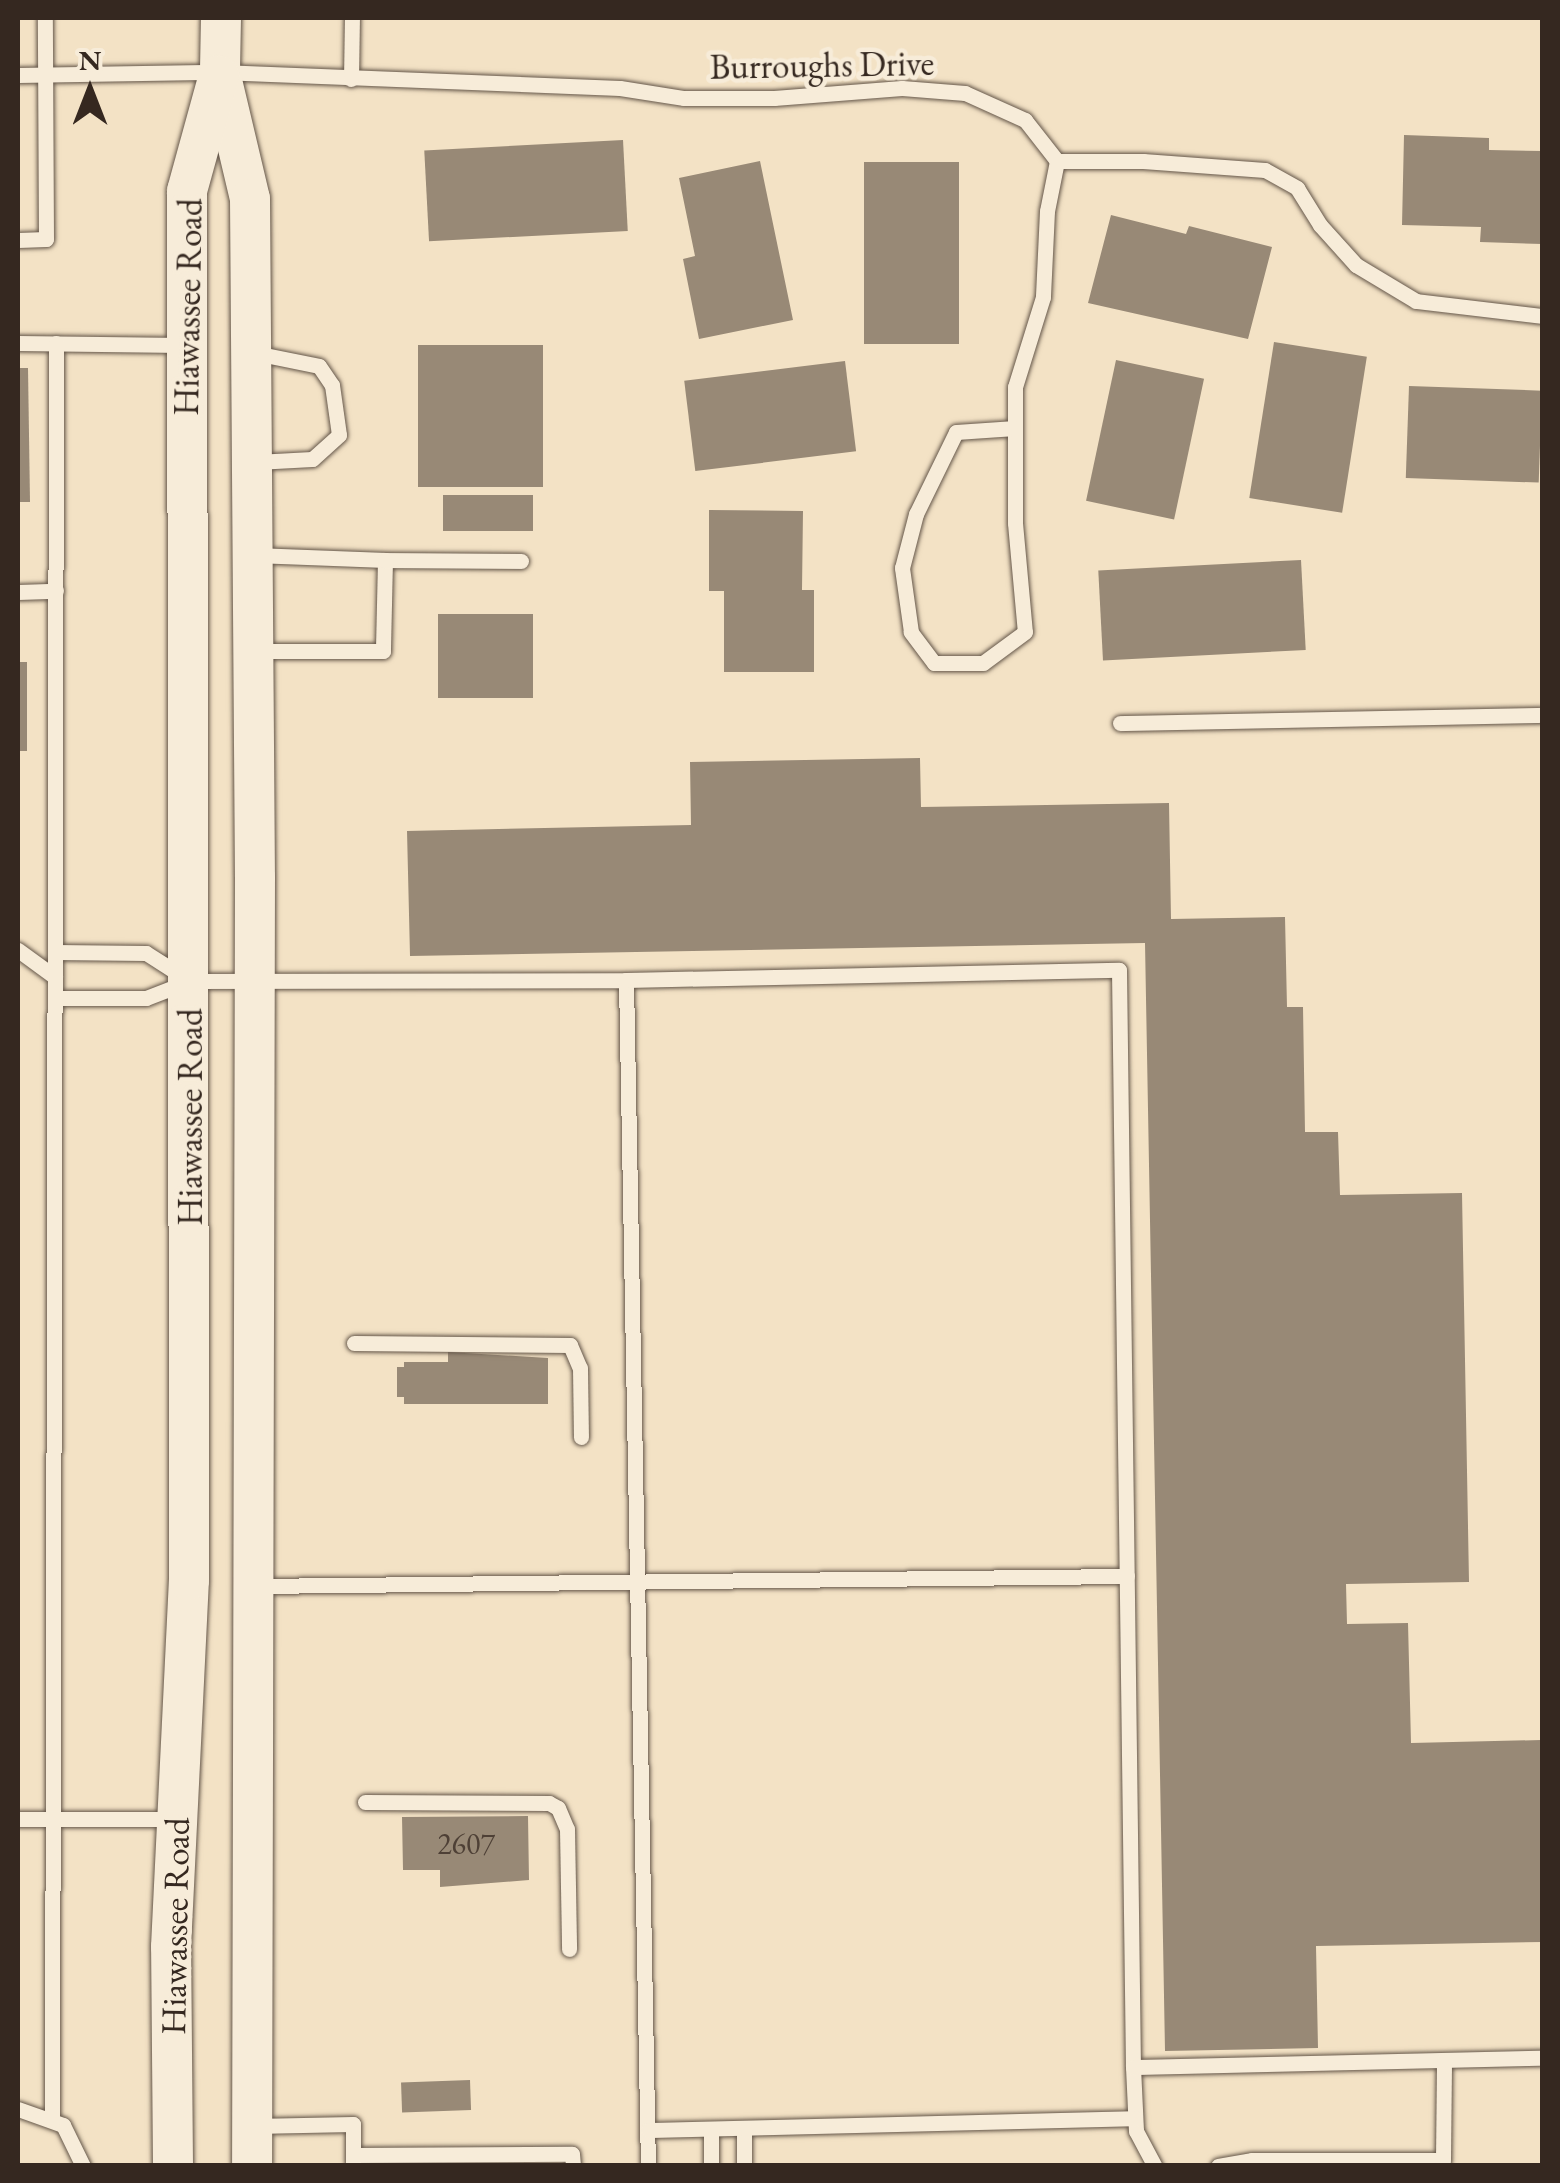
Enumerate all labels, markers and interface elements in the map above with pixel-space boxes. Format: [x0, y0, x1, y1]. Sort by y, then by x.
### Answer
north arrow [40, 40, 140, 140]
text: N [79, 42, 101, 78]
street label: Burroughs Drive [709, 42, 935, 88]
street label: Hiawassee Road [165, 198, 211, 416]
street label: Hiawassee Road [169, 1008, 211, 1226]
street label: Hiawassee Road [152, 1817, 198, 2035]
house number: 2607 [437, 1826, 495, 1862]

